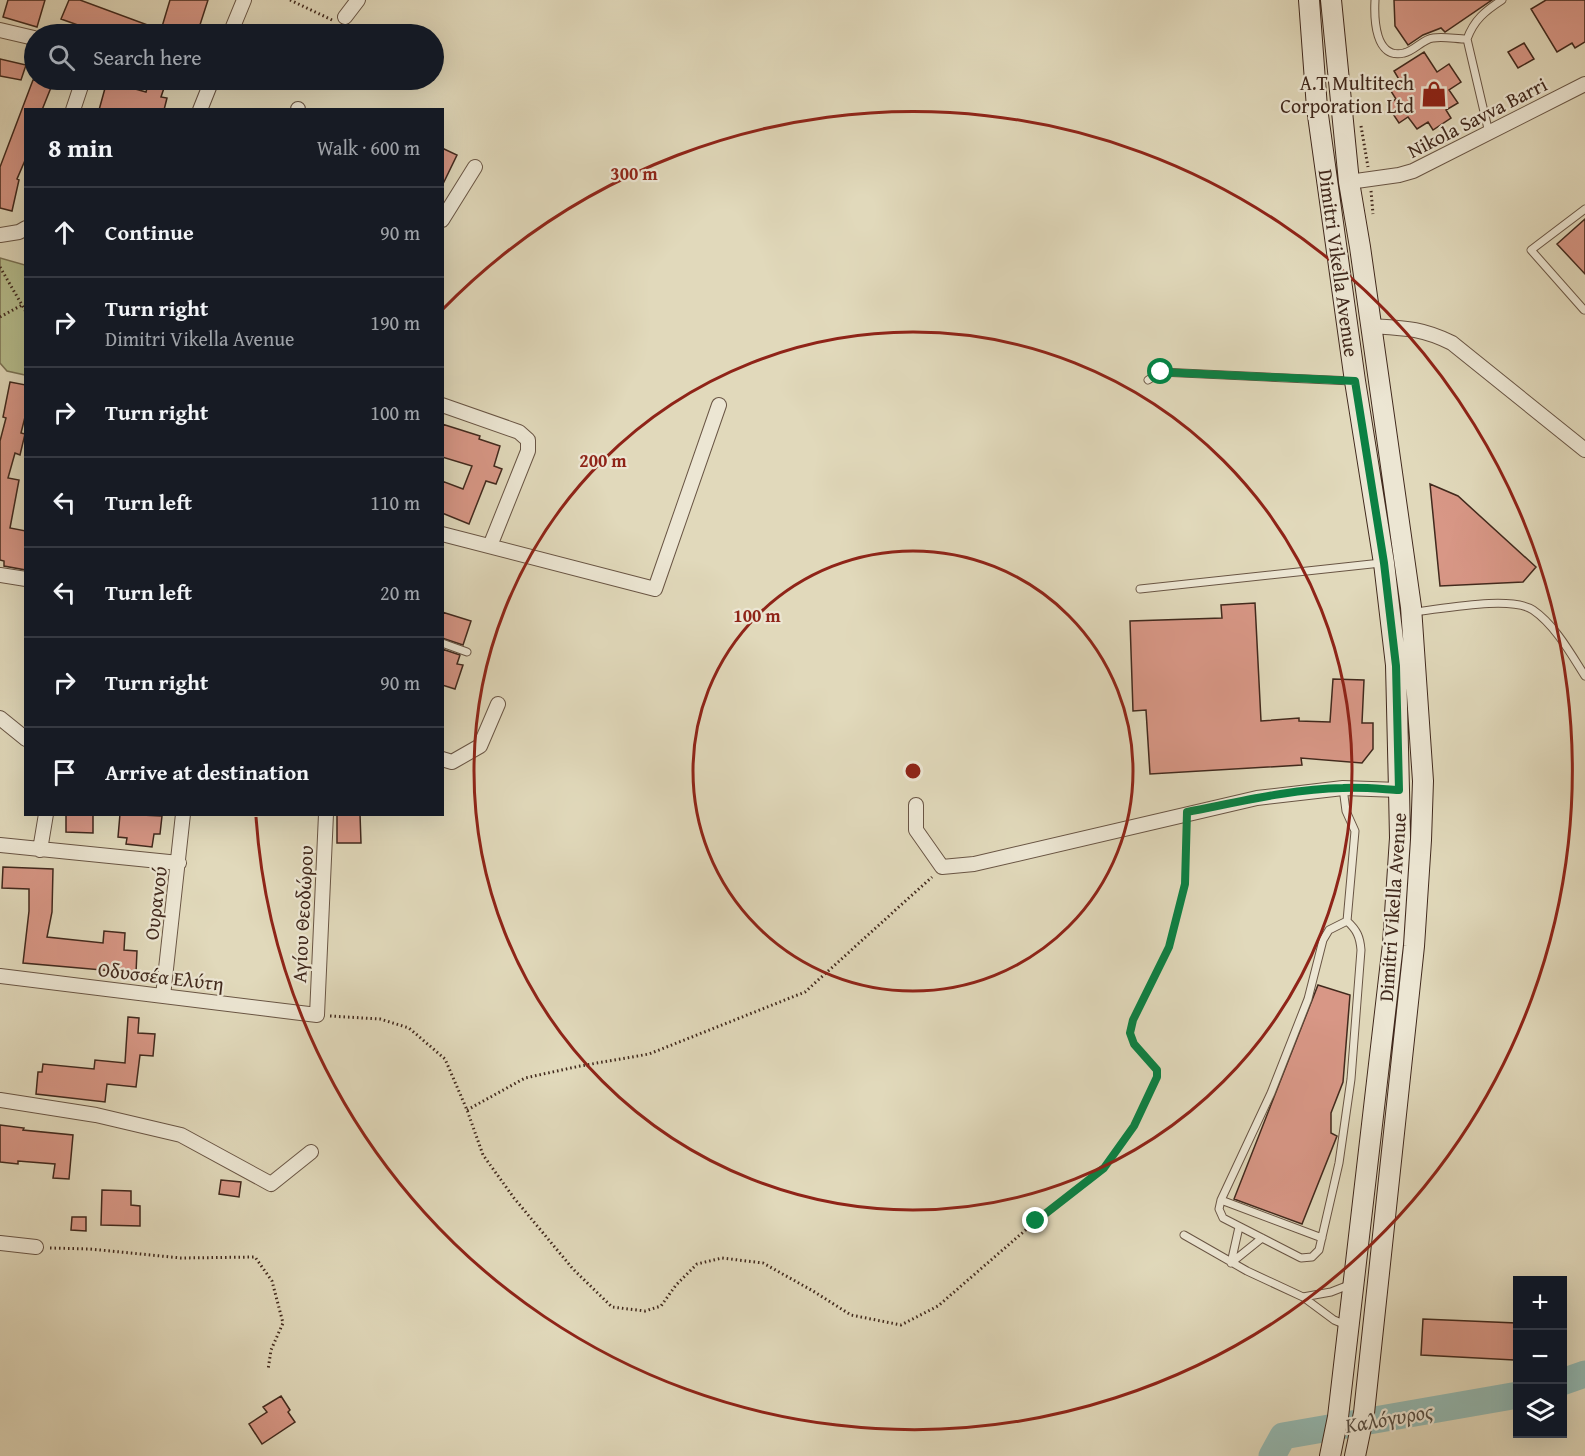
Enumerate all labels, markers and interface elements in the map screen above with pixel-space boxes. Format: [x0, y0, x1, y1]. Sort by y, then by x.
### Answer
search box [24, 24, 444, 90]
icon: search [45, 41, 78, 74]
text: Search here [93, 41, 202, 73]
place label: A.T Multitech Corporation Ltd [1280, 68, 1414, 120]
street label: Nikola Savva Barri [1402, 69, 1552, 165]
shop icon: A.T Multitech Corporation Ltd [1419, 79, 1449, 109]
text: 8 min [48, 128, 113, 167]
text: Walk · 600 m [317, 133, 420, 162]
text: 300 m [610, 160, 658, 187]
street label: Dimitri Vikella Avenue [1311, 167, 1367, 359]
icon: ahead [48, 216, 81, 249]
text: Continue [105, 216, 194, 248]
text: 90 m [380, 218, 420, 247]
text: Turn right [105, 292, 208, 324]
icon: right [48, 306, 81, 339]
text: 190 m [370, 308, 420, 337]
text: Dimitri Vikella Avenue [105, 324, 294, 353]
route start [1147, 358, 1173, 384]
icon: right [48, 396, 81, 429]
text: Turn right [105, 396, 208, 428]
text: 100 m [370, 398, 420, 427]
text: 200 m [579, 447, 627, 474]
icon: left [48, 486, 81, 519]
text: Turn left [105, 486, 192, 518]
text: 110 m [370, 488, 420, 517]
icon: left [48, 576, 81, 609]
text: Turn left [105, 576, 192, 608]
text: 20 m [380, 578, 420, 607]
text: 100 m [733, 602, 781, 629]
icon: right [48, 666, 81, 699]
text: Turn right [105, 666, 208, 698]
text: 90 m [380, 668, 420, 697]
icon: arrive [48, 756, 81, 789]
text: Arrive at destination [105, 756, 309, 788]
centre of rings [903, 761, 923, 781]
street label: Dimitri Vikella Avenue [1371, 812, 1413, 1002]
street label: Αγίου Θεοδώρου [284, 845, 320, 983]
street label: Ουρανού [136, 864, 174, 942]
street label: Οδυσσέα Ελύτη [96, 954, 226, 998]
route end [1022, 1207, 1048, 1233]
map controls [1513, 1276, 1567, 1438]
button: + [1513, 1276, 1567, 1330]
button: − [1513, 1330, 1567, 1384]
button: layers [1513, 1384, 1567, 1438]
water label: Καλόγυρος [1341, 1395, 1436, 1441]

